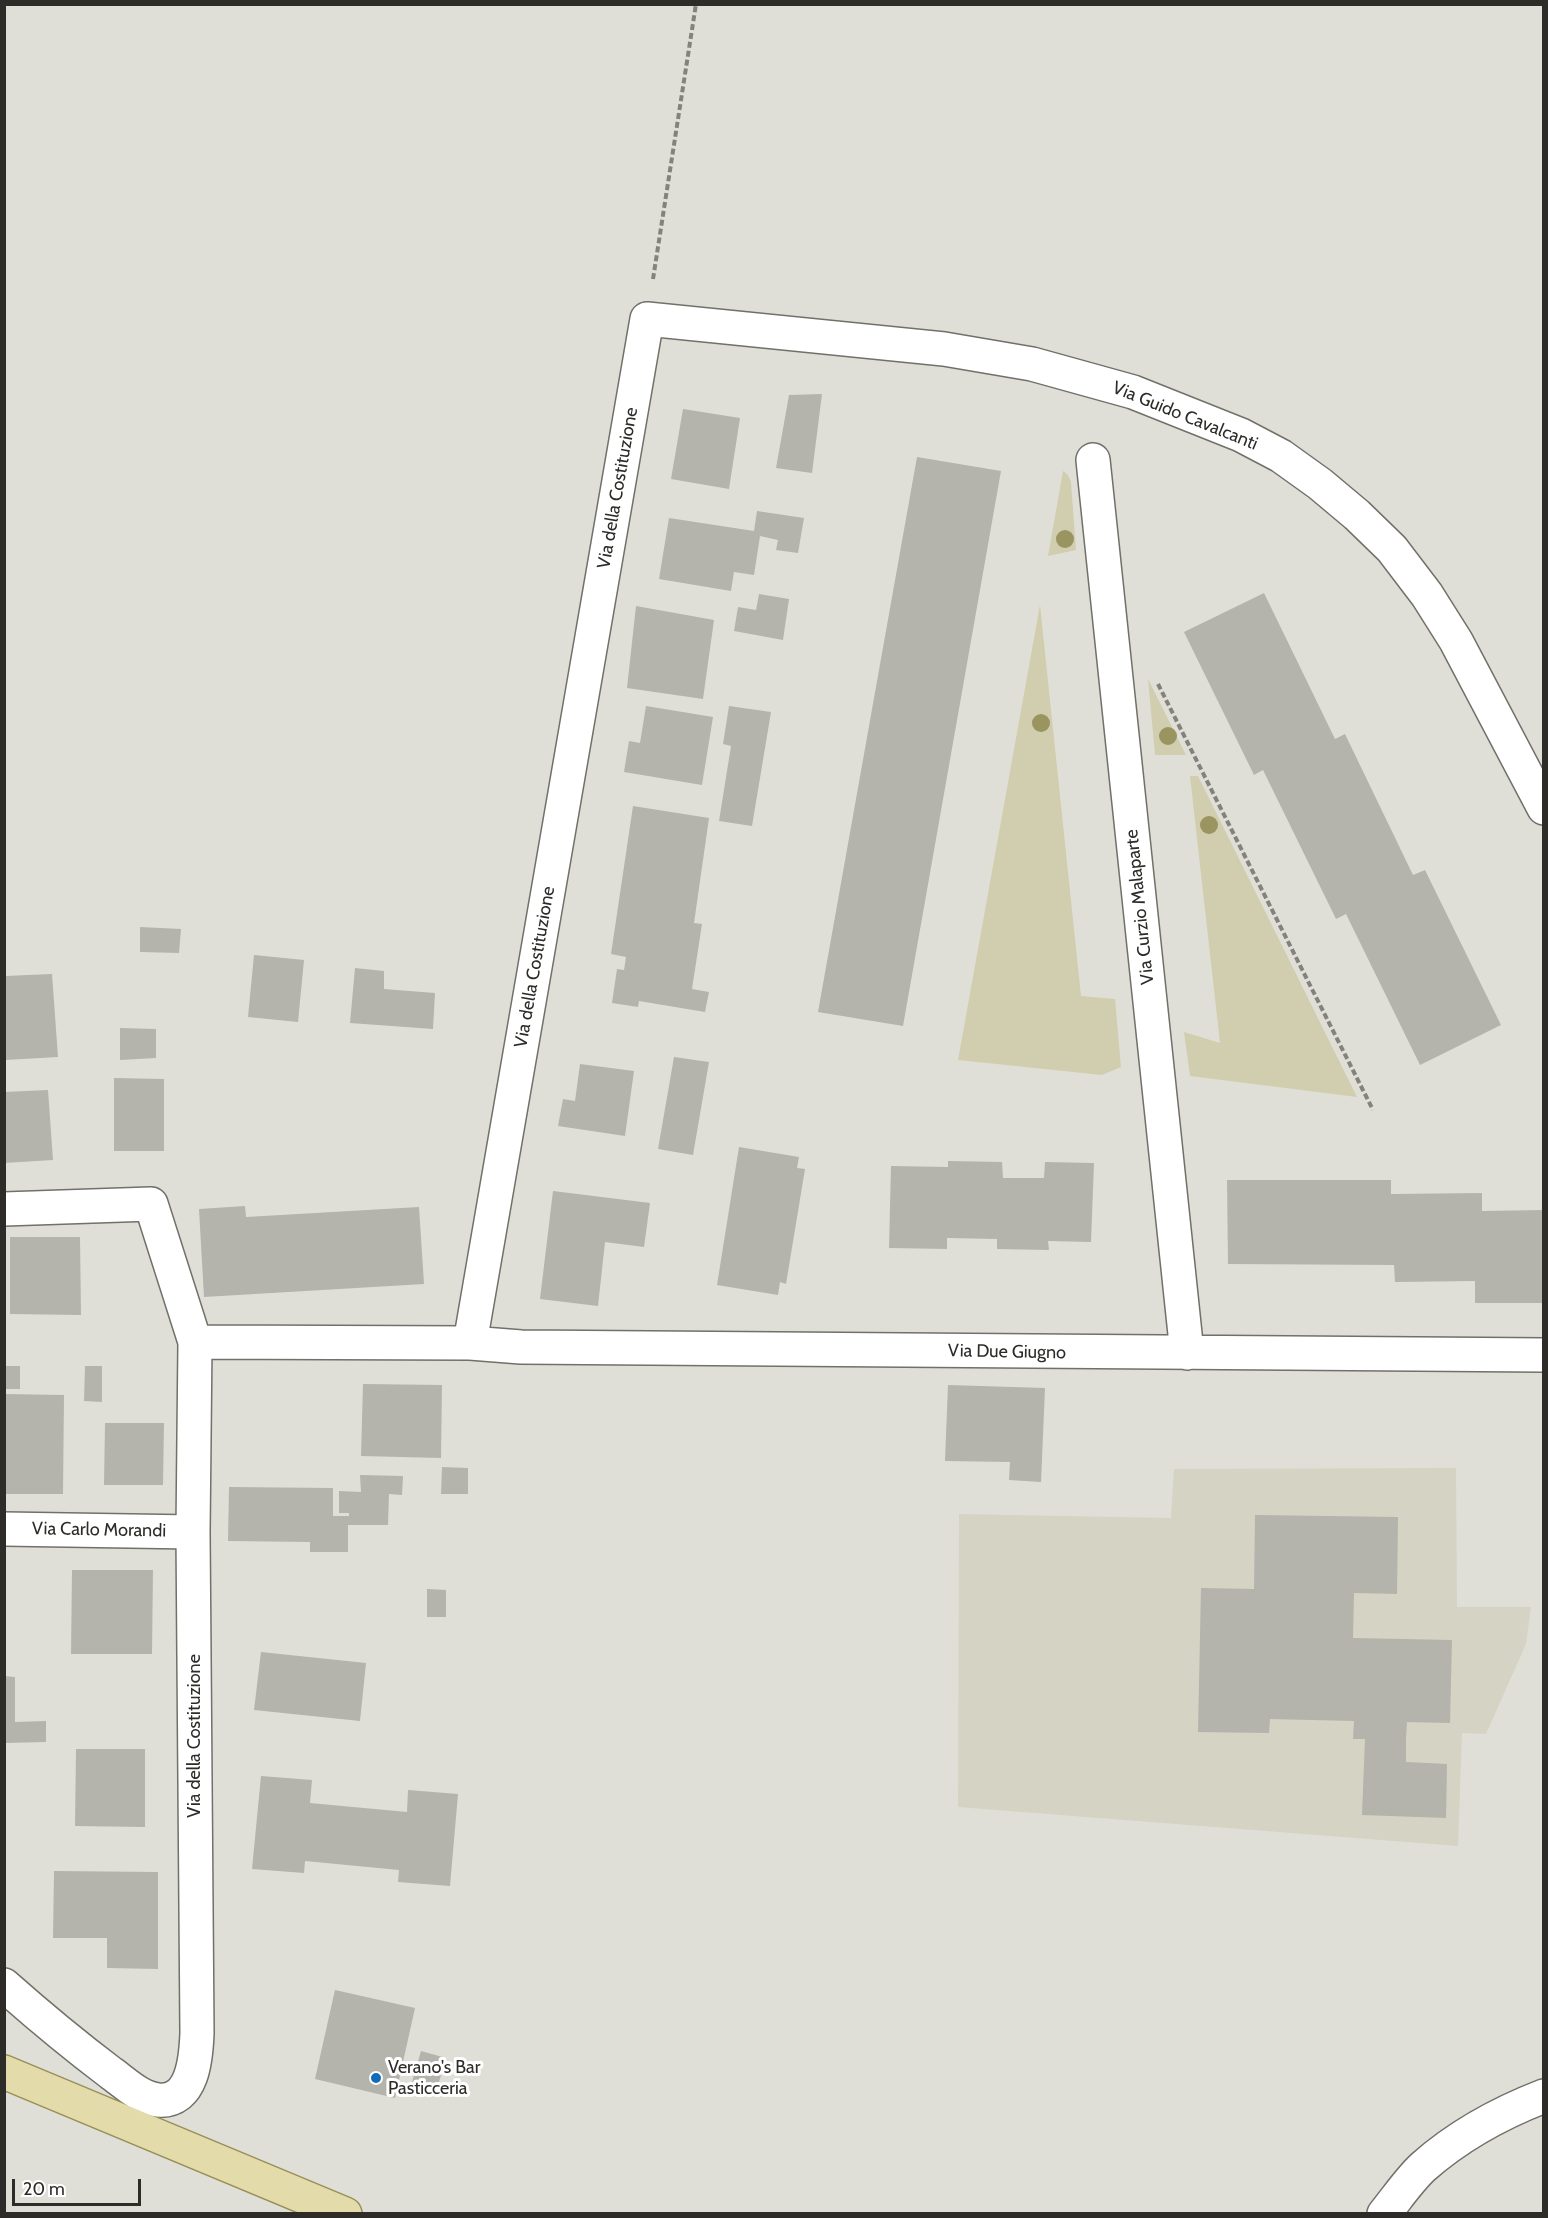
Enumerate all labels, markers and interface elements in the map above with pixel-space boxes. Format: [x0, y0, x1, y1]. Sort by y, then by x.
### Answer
street label: Via Guido Cavalcanti [1109, 377, 1261, 455]
street label: Via della Costituzione [593, 406, 643, 570]
street label: Via Curzio Malaparte [1121, 828, 1159, 986]
street label: Via della Costituzione [510, 885, 560, 1049]
street label: Via Due Giugno [948, 1340, 1066, 1364]
street label: Via Carlo Morandi [32, 1518, 166, 1542]
street label: Via della Costituzione [184, 1654, 206, 1818]
place label: Verano's Bar Pasticceria [388, 2057, 480, 2100]
marker: Verano's Bar Pasticceria [369, 2071, 383, 2085]
scale bar [15, 2167, 144, 2205]
text: 20 m [23, 2178, 65, 2200]

